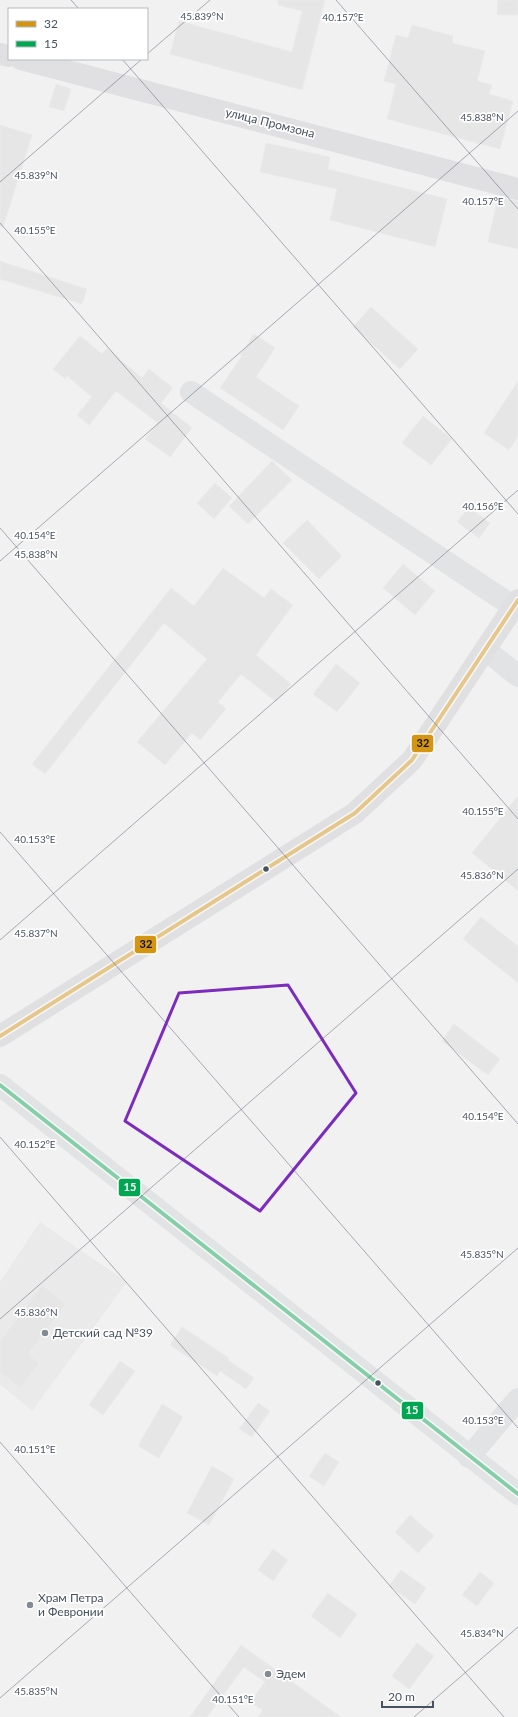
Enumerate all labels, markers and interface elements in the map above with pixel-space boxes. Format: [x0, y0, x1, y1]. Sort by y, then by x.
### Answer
legend [8, 8, 148, 60]
text: 45.839°N [180, 10, 224, 22]
text: 40.157°E [322, 11, 364, 23]
text: 32 [44, 16, 58, 31]
text: 15 [44, 36, 58, 51]
street label: улица Промзона [224, 104, 316, 141]
text: 45.838°N [460, 111, 504, 123]
text: 45.839°N [14, 169, 58, 181]
text: 40.157°E [462, 195, 504, 207]
text: 40.155°E [14, 224, 56, 236]
text: 40.156°E [462, 500, 504, 512]
text: 40.154°E [14, 529, 56, 541]
text: 45.838°N [14, 548, 58, 560]
line badge: 32 [411, 734, 434, 753]
text: 32 [417, 736, 429, 749]
text: 40.155°E [462, 805, 504, 817]
text: 40.153°E [14, 833, 56, 845]
unlabelled marker [261, 864, 271, 874]
text: 45.836°N [460, 869, 504, 881]
text: 45.837°N [14, 927, 58, 939]
line badge: 32 [134, 935, 157, 954]
text: 32 [140, 937, 152, 950]
text: 40.154°E [462, 1110, 504, 1122]
text: 40.152°E [14, 1138, 56, 1150]
line badge: 15 [118, 1178, 141, 1197]
text: 15 [124, 1180, 136, 1193]
text: 45.835°N [460, 1248, 504, 1260]
text: 45.836°N [14, 1306, 58, 1318]
place label: Детский сад №39 [53, 1325, 153, 1340]
marker: Детский сад №39 [40, 1328, 50, 1338]
unlabelled marker [373, 1378, 383, 1388]
line badge: 15 [401, 1401, 424, 1420]
text: 15 [406, 1403, 418, 1416]
text: 40.153°E [462, 1414, 504, 1426]
text: 40.151°E [14, 1443, 56, 1455]
place label: Храм Петра и Февронии [38, 1590, 104, 1619]
marker: Храм Петра и Февронии [25, 1600, 35, 1610]
text: 45.834°N [460, 1627, 504, 1639]
place label: Эдем [276, 1666, 306, 1681]
marker: Эдем [263, 1669, 273, 1679]
scale bar [382, 1683, 433, 1709]
text: 45.835°N [14, 1685, 58, 1697]
text: 20 m [388, 1689, 415, 1704]
text: 40.151°E [212, 1693, 254, 1705]

